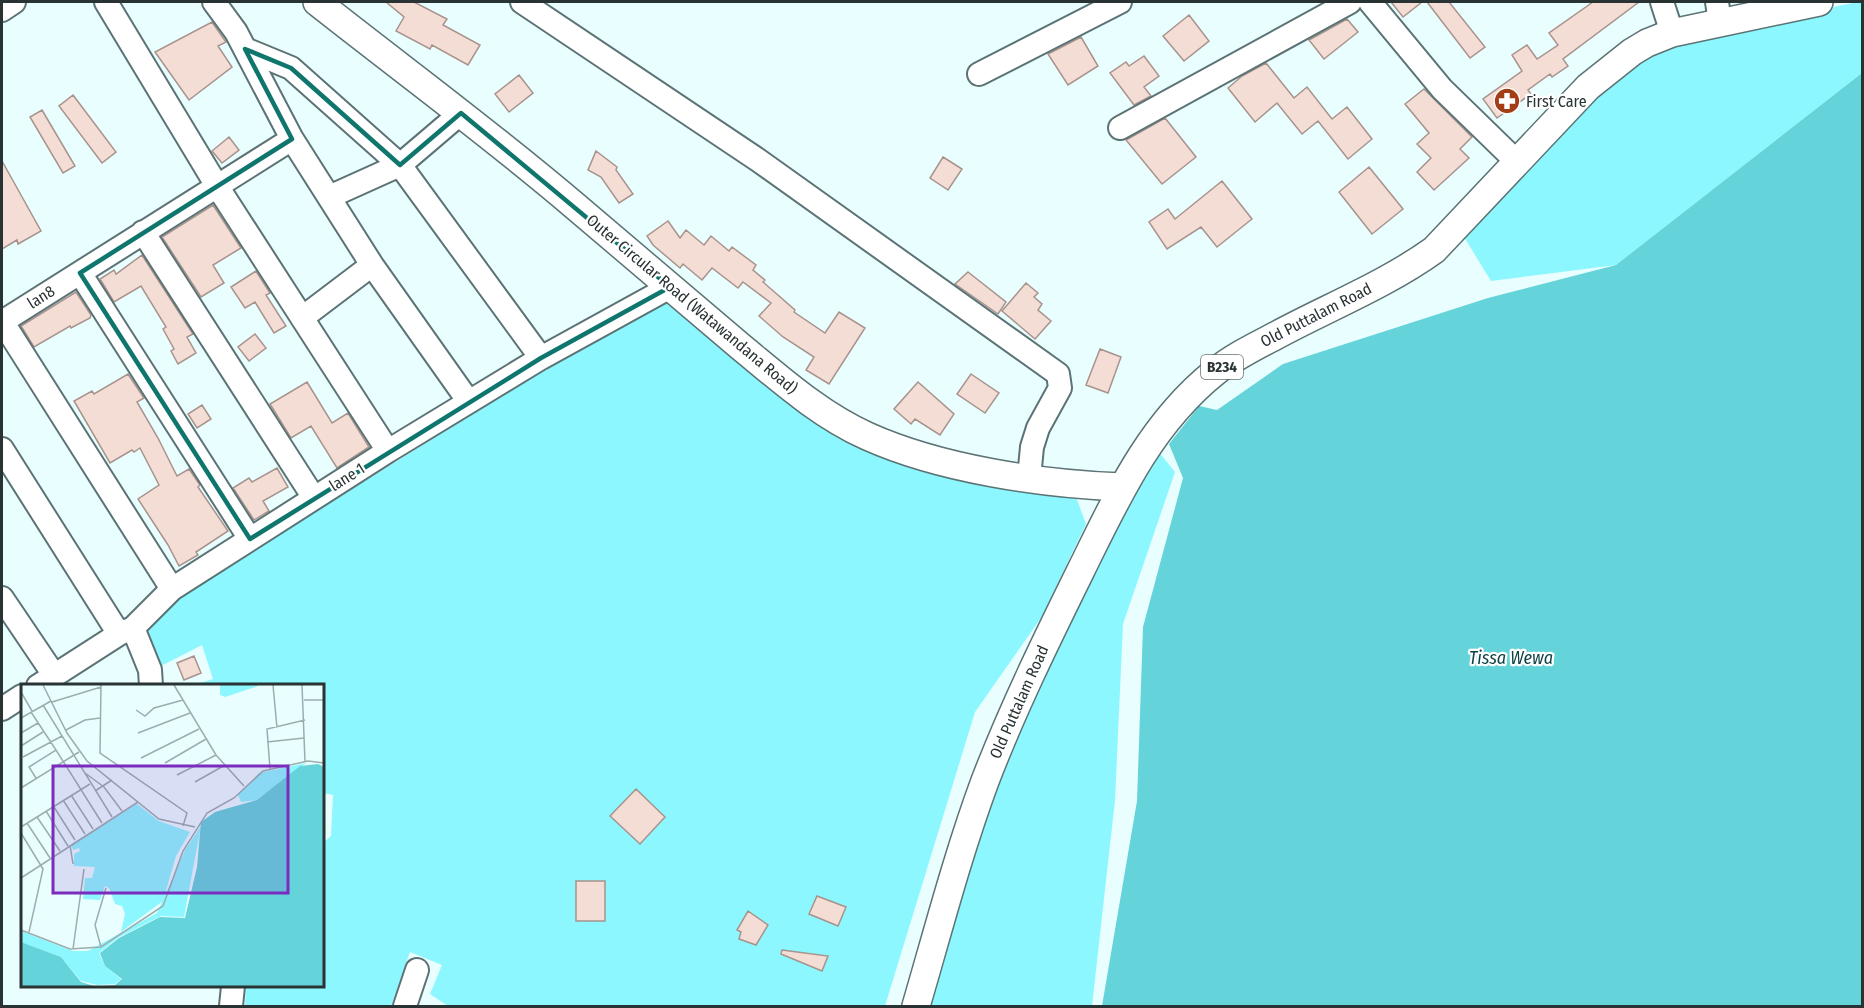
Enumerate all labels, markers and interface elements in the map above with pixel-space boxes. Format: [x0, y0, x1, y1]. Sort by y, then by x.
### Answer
pharmacy icon: First Care [1492, 86, 1522, 116]
place label: First Care [1526, 92, 1587, 111]
street label: Outer Circular Road (Watawandana Road) [583, 210, 801, 398]
street label: Old Puttalam Road [1257, 279, 1375, 351]
street label: lan8 [24, 281, 58, 313]
road number: B234 [1201, 355, 1243, 379]
street label: lane 1 [326, 459, 368, 495]
street label: Old Puttalam Road [985, 642, 1053, 762]
water label: Tissa Wewa [1469, 647, 1553, 669]
inset map [21, 684, 324, 987]

